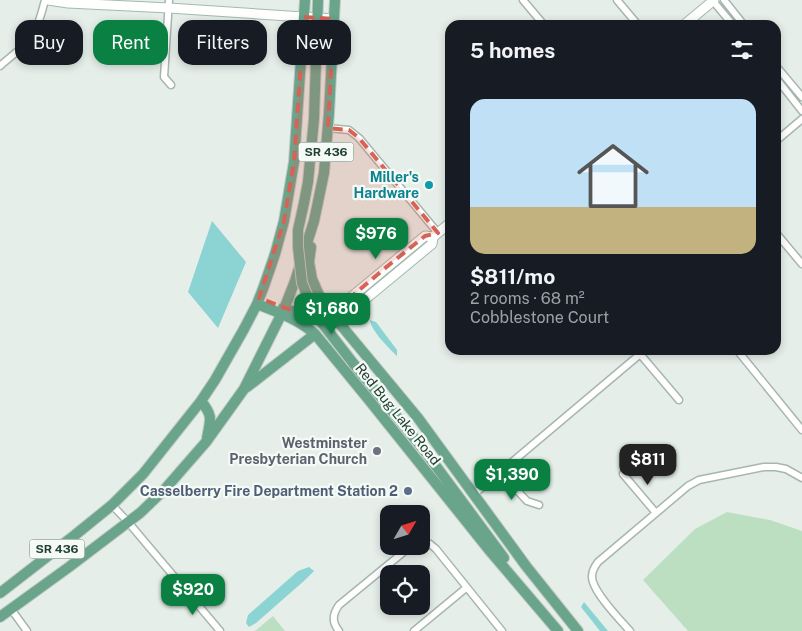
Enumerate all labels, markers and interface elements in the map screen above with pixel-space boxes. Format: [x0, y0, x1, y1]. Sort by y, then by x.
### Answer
chip: Buy [15, 20, 83, 65]
chip: Rent [93, 20, 168, 65]
chip: Filters [178, 20, 267, 65]
chip: New [277, 20, 351, 65]
icon: filters [728, 36, 756, 64]
text: 5 homes [470, 38, 555, 63]
icon: home [568, 131, 658, 221]
road number: SR 436 [298, 142, 354, 162]
place label: Miller's Hardware [354, 169, 419, 201]
marker: Miller's Hardware [423, 179, 435, 191]
pin: $976 [346, 218, 406, 260]
text: $976 [355, 224, 397, 243]
text: $811/mo [470, 264, 555, 289]
text: 2 rooms · 68 m² [470, 289, 585, 308]
pin: $1,680 [291, 292, 373, 335]
text: $1,680 [305, 299, 359, 318]
text: Cobblestone Court [470, 308, 609, 327]
street label: Red Bug Lake Road [352, 360, 444, 468]
place label: Westminster Presbyterian Church [229, 435, 367, 467]
pin: $811 [618, 444, 678, 486]
marker: Westminster Presbyterian Church [371, 445, 383, 457]
text: $811 [630, 450, 666, 469]
pin: $1,390 [471, 458, 553, 501]
text: $1,390 [485, 465, 539, 484]
place label: Casselberry Fire Department Station 2 [140, 483, 398, 499]
marker: Casselberry Fire Department Station 2 [402, 485, 414, 497]
north arrow [380, 505, 430, 555]
map controls [380, 505, 430, 615]
road number: SR 436 [30, 540, 84, 558]
button: locate [380, 565, 430, 615]
pin: $920 [163, 574, 223, 616]
text: $920 [172, 580, 214, 599]

